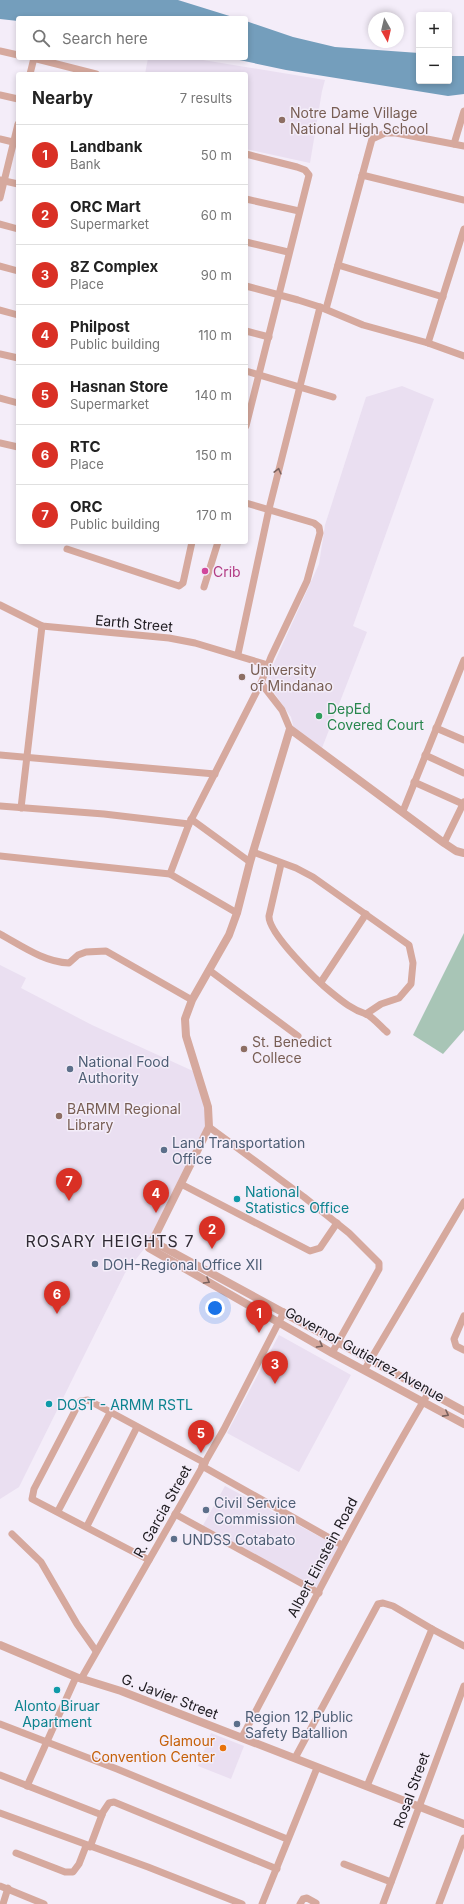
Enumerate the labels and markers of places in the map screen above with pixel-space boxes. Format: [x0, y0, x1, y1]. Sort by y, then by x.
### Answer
place label: Notre Dame Village National High School [290, 104, 428, 137]
marker: Notre Dame Village National High School [277, 115, 287, 125]
place label: Crib [213, 563, 241, 580]
marker: Crib [200, 566, 210, 576]
place label: University of Mindanao [250, 661, 333, 694]
marker: University of Mindanao [237, 672, 247, 682]
place label: DepEd Covered Court [327, 700, 424, 733]
marker: DepEd Covered Court [314, 711, 324, 721]
place label: St. Benedict Collece [252, 1033, 332, 1066]
marker: St. Benedict Collece [239, 1044, 249, 1054]
place label: National Food Authority [78, 1053, 169, 1086]
marker: National Food Authority [65, 1064, 75, 1074]
place label: BARMM Regional Library [67, 1100, 181, 1133]
marker: BARMM Regional Library [54, 1111, 64, 1121]
place label: Land Transportation Office [172, 1134, 305, 1167]
marker: Land Transportation Office [159, 1145, 169, 1155]
pin: 7 [56, 1168, 82, 1201]
pin: 4 [143, 1180, 169, 1213]
place label: National Statistics Office [245, 1183, 349, 1216]
marker: National Statistics Office [232, 1194, 242, 1204]
pin: 2 [199, 1216, 225, 1249]
place label: DOH-Regional Office XII [103, 1256, 263, 1273]
marker: DOH-Regional Office XII [90, 1259, 100, 1269]
pin: 6 [44, 1281, 70, 1314]
pin: 1 [246, 1300, 272, 1333]
pin: 3 [262, 1351, 288, 1384]
place label: DOST - ARMM RSTL [57, 1396, 193, 1413]
marker: DOST - ARMM RSTL [44, 1399, 54, 1409]
pin: 5 [188, 1420, 214, 1453]
place label: Civil Service Commission [214, 1494, 296, 1527]
marker: Civil Service Commission [201, 1505, 211, 1515]
place label: UNDSS Cotabato [182, 1531, 296, 1548]
marker: UNDSS Cotabato [169, 1534, 179, 1544]
marker: Alonto Biruar Apartment [52, 1685, 62, 1695]
place label: Alonto Biruar Apartment [14, 1697, 100, 1730]
place label: Region 12 Public Safety Batallion [245, 1708, 353, 1741]
marker: Region 12 Public Safety Batallion [232, 1719, 242, 1729]
place label: Glamour Convention Center [91, 1732, 215, 1765]
marker: Glamour Convention Center [218, 1743, 228, 1753]

